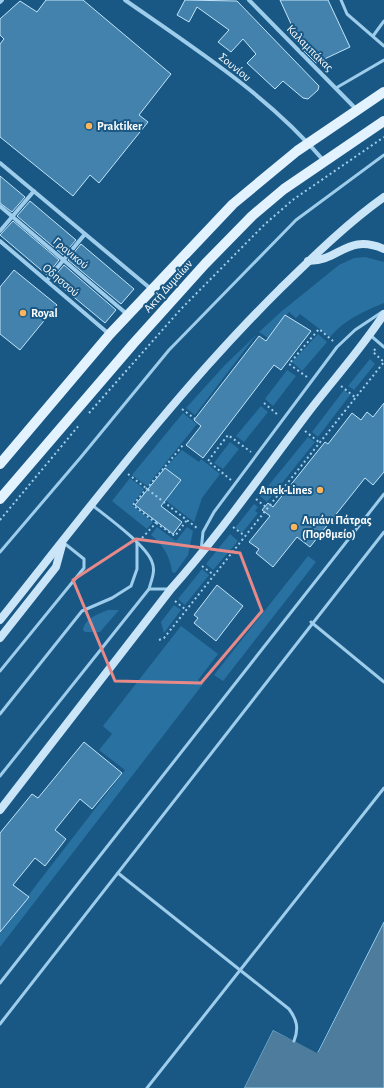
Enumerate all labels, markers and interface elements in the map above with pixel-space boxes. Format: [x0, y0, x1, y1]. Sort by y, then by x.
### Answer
street label: Καλαμπάκας [284, 22, 336, 74]
street label: Σουνίου [217, 51, 253, 83]
place label: Praktiker [97, 120, 143, 132]
marker: Praktiker [84, 121, 94, 131]
street label: Γρανικού [51, 235, 91, 271]
street label: Ακτή Δυμαίων [141, 257, 195, 315]
street label: Οδησσού [40, 261, 82, 299]
place label: Royal [31, 307, 58, 320]
marker: Royal [18, 308, 28, 318]
place label: Anek-Lines [259, 484, 312, 496]
marker: Anek-Lines [315, 485, 325, 495]
place label: Λιμάνι Πάτρας (Πορθμείο) [302, 514, 372, 541]
marker: Λιμάνι Πάτρας (Πορθμείο) [289, 522, 299, 532]

